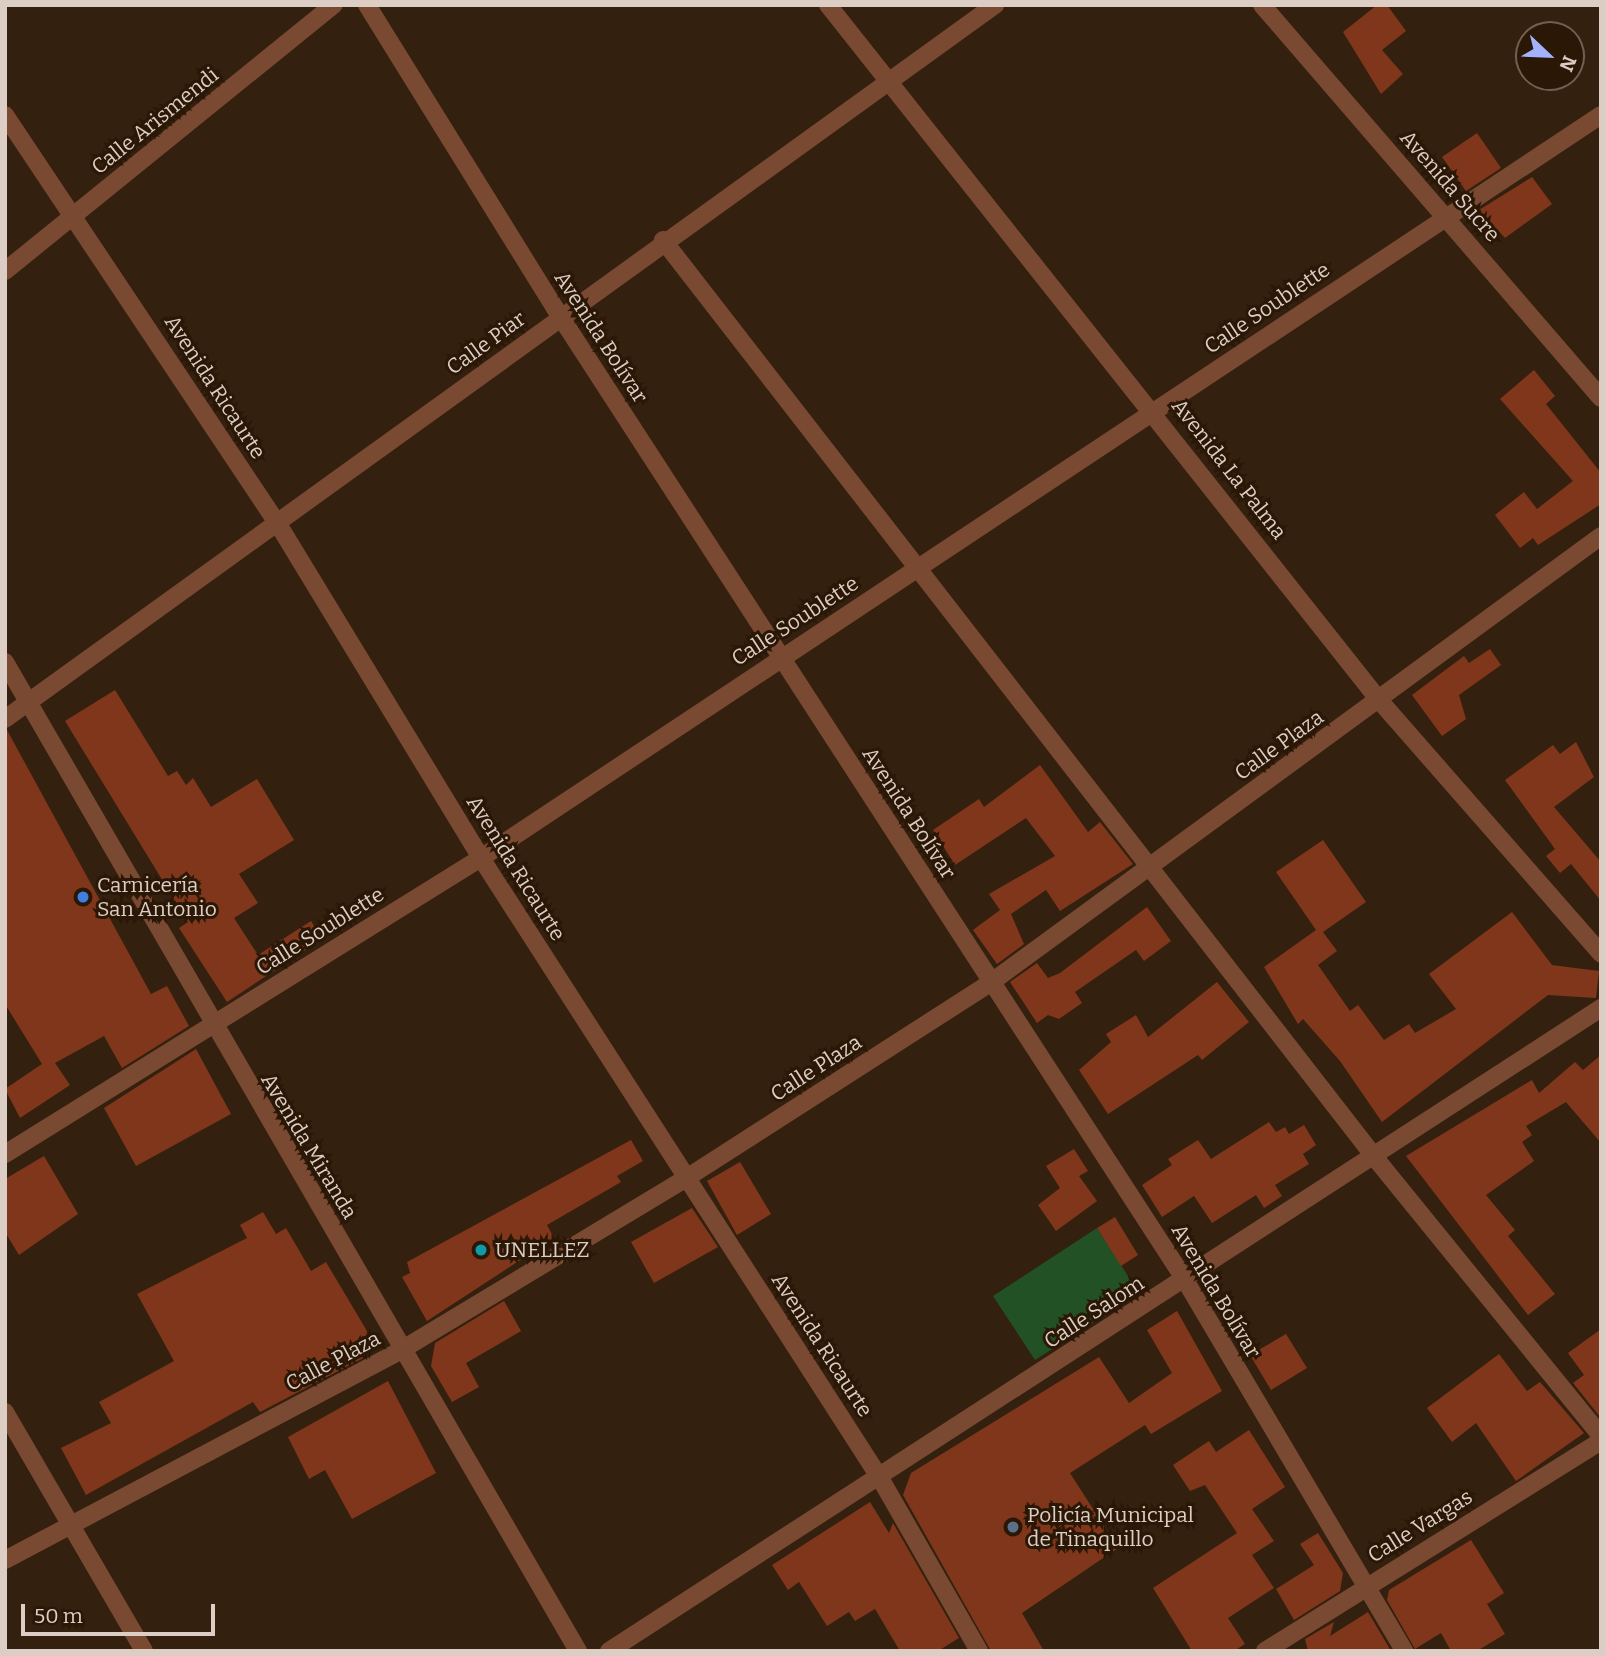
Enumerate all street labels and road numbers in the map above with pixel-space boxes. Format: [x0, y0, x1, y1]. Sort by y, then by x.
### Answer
street label: Calle Arismendi [87, 62, 223, 180]
street label: Avenida Sucre [1395, 125, 1505, 247]
street label: Calle Soublette [1199, 257, 1335, 359]
street label: Avenida Bolívar [549, 266, 653, 408]
street label: Calle Piar [442, 306, 530, 380]
street label: Avenida Ricaurte [159, 310, 271, 464]
street label: Avenida La Palma [1166, 394, 1292, 544]
street label: Calle Soublette [727, 571, 863, 671]
street label: Calle Plaza [1230, 704, 1328, 786]
street label: Avenida Bolívar [857, 742, 961, 884]
street label: Avenida Ricaurte [461, 791, 571, 945]
street label: Calle Soublette [251, 882, 389, 980]
street label: Calle Plaza [766, 1029, 866, 1107]
street label: Avenida Miranda [256, 1069, 362, 1223]
street label: Avenida Bolívar [1166, 1219, 1266, 1363]
street label: Avenida Ricaurte [766, 1268, 878, 1422]
street label: Calle Salom [1039, 1270, 1149, 1354]
street label: Calle Plaza [281, 1326, 385, 1396]
street label: Calle Vargas [1363, 1484, 1477, 1568]

